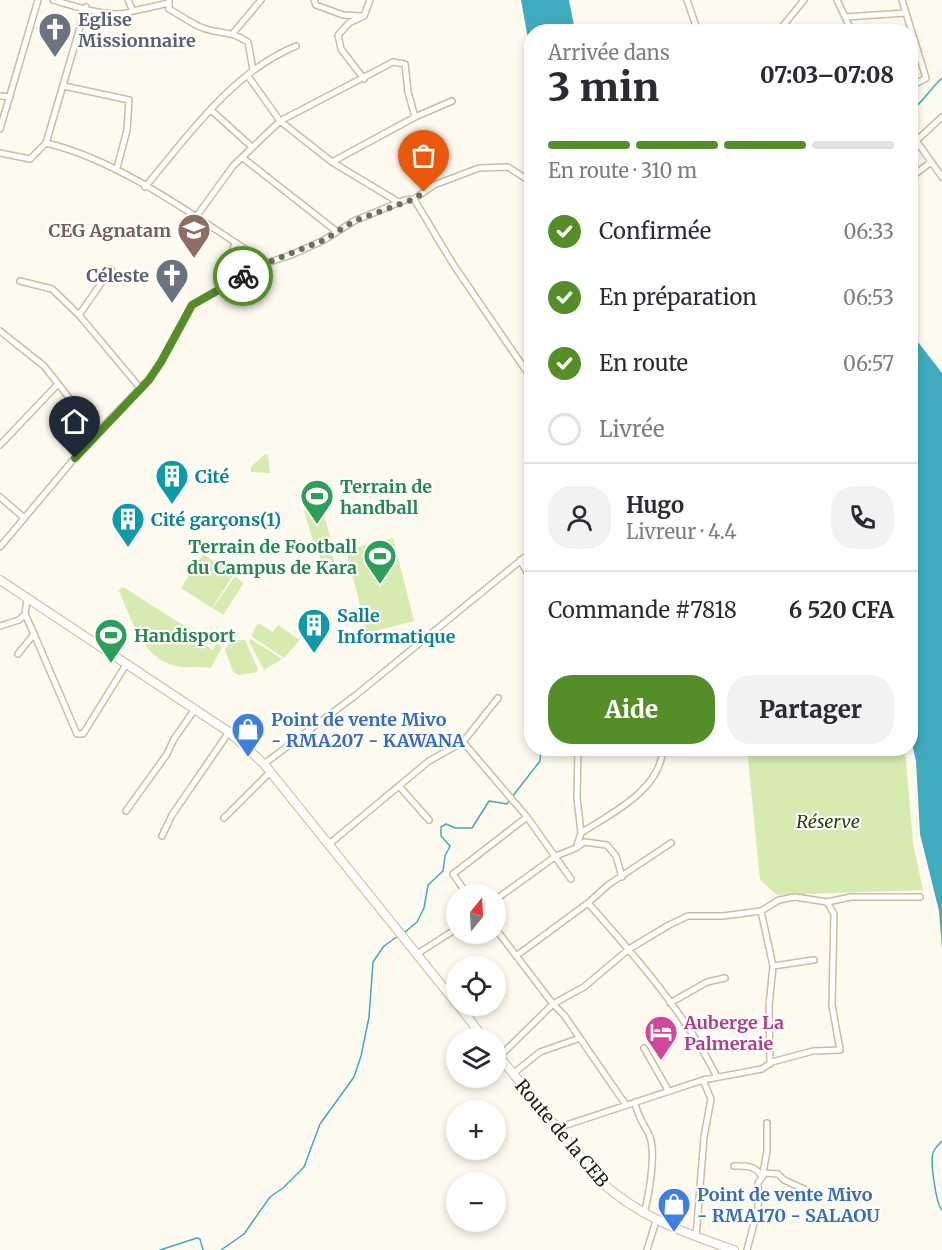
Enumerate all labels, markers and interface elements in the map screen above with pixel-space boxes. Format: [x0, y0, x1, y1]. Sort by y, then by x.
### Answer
place label: Eglise Missionnaire [78, 8, 196, 52]
church icon: Eglise Missionnaire [37, 11, 73, 58]
text: Arrivée dans [548, 40, 670, 65]
text: 07:03–07:08 [760, 61, 894, 89]
text: 3 min [548, 63, 659, 112]
pin [398, 130, 449, 192]
icon: bag [407, 139, 440, 172]
text: En route · 310 m [548, 158, 697, 183]
school or university icon: CEG Agnatam [176, 212, 212, 259]
icon: check [548, 215, 581, 248]
text: Confirmée [599, 217, 711, 245]
place label: CEG Agnatam [49, 219, 171, 242]
text: 06:33 [843, 219, 894, 244]
courier [213, 246, 273, 306]
church icon: Céleste [154, 257, 190, 304]
icon: bike [227, 260, 260, 293]
place label: Céleste [86, 264, 149, 287]
icon: check [548, 281, 581, 314]
text: En préparation [599, 283, 757, 311]
text: 06:53 [843, 285, 894, 310]
icon: check [548, 347, 581, 380]
text: En route [599, 349, 688, 377]
text: 06:57 [843, 351, 894, 376]
pin [49, 396, 100, 458]
icon: home [58, 405, 91, 438]
text: Livrée [599, 415, 665, 443]
building icon: Cité [154, 458, 190, 505]
place label: Cité [195, 465, 229, 488]
place label: Terrain de handball [340, 475, 432, 519]
sports icon: Terrain de handball [299, 478, 335, 525]
button: person [548, 486, 611, 549]
button: phone [831, 486, 894, 549]
text: Hugo [626, 491, 684, 519]
building icon: Cité garçons(1) [110, 501, 146, 548]
place label: Cité garçons(1) [151, 508, 281, 531]
text: Livreur · 4.4 [626, 519, 737, 544]
place label: Terrain de Football du Campus de Kara [187, 535, 357, 579]
sports icon: Terrain de Football du Campus de Kara [362, 538, 398, 585]
text: Commande #7818 [548, 596, 737, 624]
text: 6 520 CFA [789, 596, 894, 624]
place label: Salle Informatique [337, 604, 456, 648]
building icon: Salle Informatique [296, 607, 332, 654]
sports icon: Handisport [93, 617, 129, 664]
place label: Handisport [134, 624, 236, 647]
button: Aide [548, 675, 715, 744]
button: Partager [727, 675, 894, 744]
place label: Point de vente Mivo - RMA207 - KAWANA [271, 708, 465, 752]
shop icon: Point de vente Mivo - RMA207 - KAWANA [230, 711, 266, 758]
park label: Réserve [796, 810, 860, 833]
north arrow [446, 884, 506, 944]
map controls [446, 884, 506, 1232]
button: locate [446, 956, 506, 1016]
place label: Auberge La Palmeraie [683, 1011, 784, 1055]
hotel icon: Auberge La Palmeraie [643, 1014, 679, 1061]
button: layers [446, 1028, 506, 1088]
street label: Route de la CEB [510, 1074, 614, 1192]
button: + [446, 1100, 506, 1160]
button: − [446, 1172, 506, 1232]
place label: Point de vente Mivo - RMA170 - SALAOU [697, 1183, 880, 1227]
shop icon: Point de vente Mivo - RMA170 - SALAOU [656, 1186, 692, 1233]

